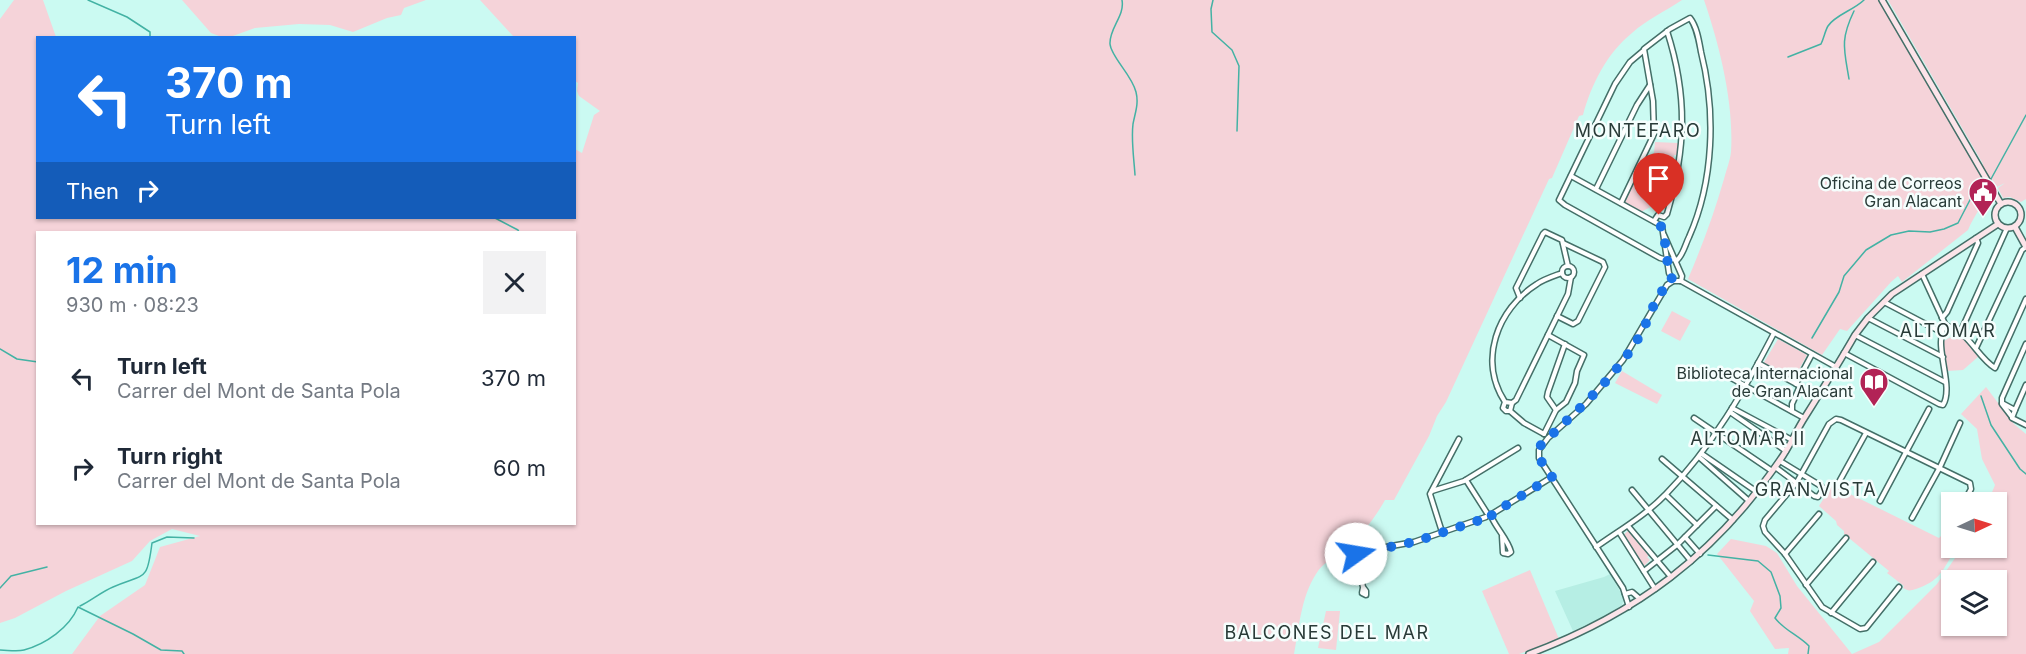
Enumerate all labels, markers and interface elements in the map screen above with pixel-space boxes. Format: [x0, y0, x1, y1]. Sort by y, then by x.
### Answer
text: 370 m [165, 57, 292, 108]
icon: left [66, 60, 144, 138]
text: Turn left [165, 108, 271, 141]
district label: MONTEFARO [1575, 120, 1701, 141]
pin [1633, 153, 1684, 215]
icon: arrive [1642, 162, 1675, 195]
place label: Oficina de Correos Gran Alacant [1820, 173, 1962, 211]
icon: right [131, 174, 164, 207]
public building icon: Oficina de Correos Gran Alacant [1967, 176, 1999, 218]
text: Then [66, 178, 119, 204]
text: 12 min [66, 248, 178, 292]
button: close [483, 251, 546, 314]
text: 930 m · 08:23 [66, 293, 199, 317]
district label: ALTOMAR [1900, 320, 1996, 341]
text: Turn left [117, 353, 207, 379]
icon: left [66, 362, 99, 395]
place label: Biblioteca Internacional de Gran Alacant [1677, 363, 1853, 401]
text: 370 m [481, 365, 546, 391]
library icon: Biblioteca Internacional de Gran Alacant [1858, 366, 1890, 408]
text: Carrer del Mont de Santa Pola [117, 379, 401, 403]
district label: ALTOMAR II [1690, 428, 1806, 449]
text: Turn right [117, 443, 223, 469]
icon: right [66, 452, 99, 485]
text: 60 m [493, 455, 546, 481]
text: Carrer del Mont de Santa Pola [117, 469, 401, 493]
district label: GRAN VISTA [1755, 479, 1877, 500]
north arrow [1941, 492, 2007, 558]
map controls [1941, 492, 2007, 636]
position arrow [1324, 522, 1388, 586]
button: layers [1941, 570, 2007, 636]
district label: BALCONES DEL MAR [1224, 622, 1430, 643]

